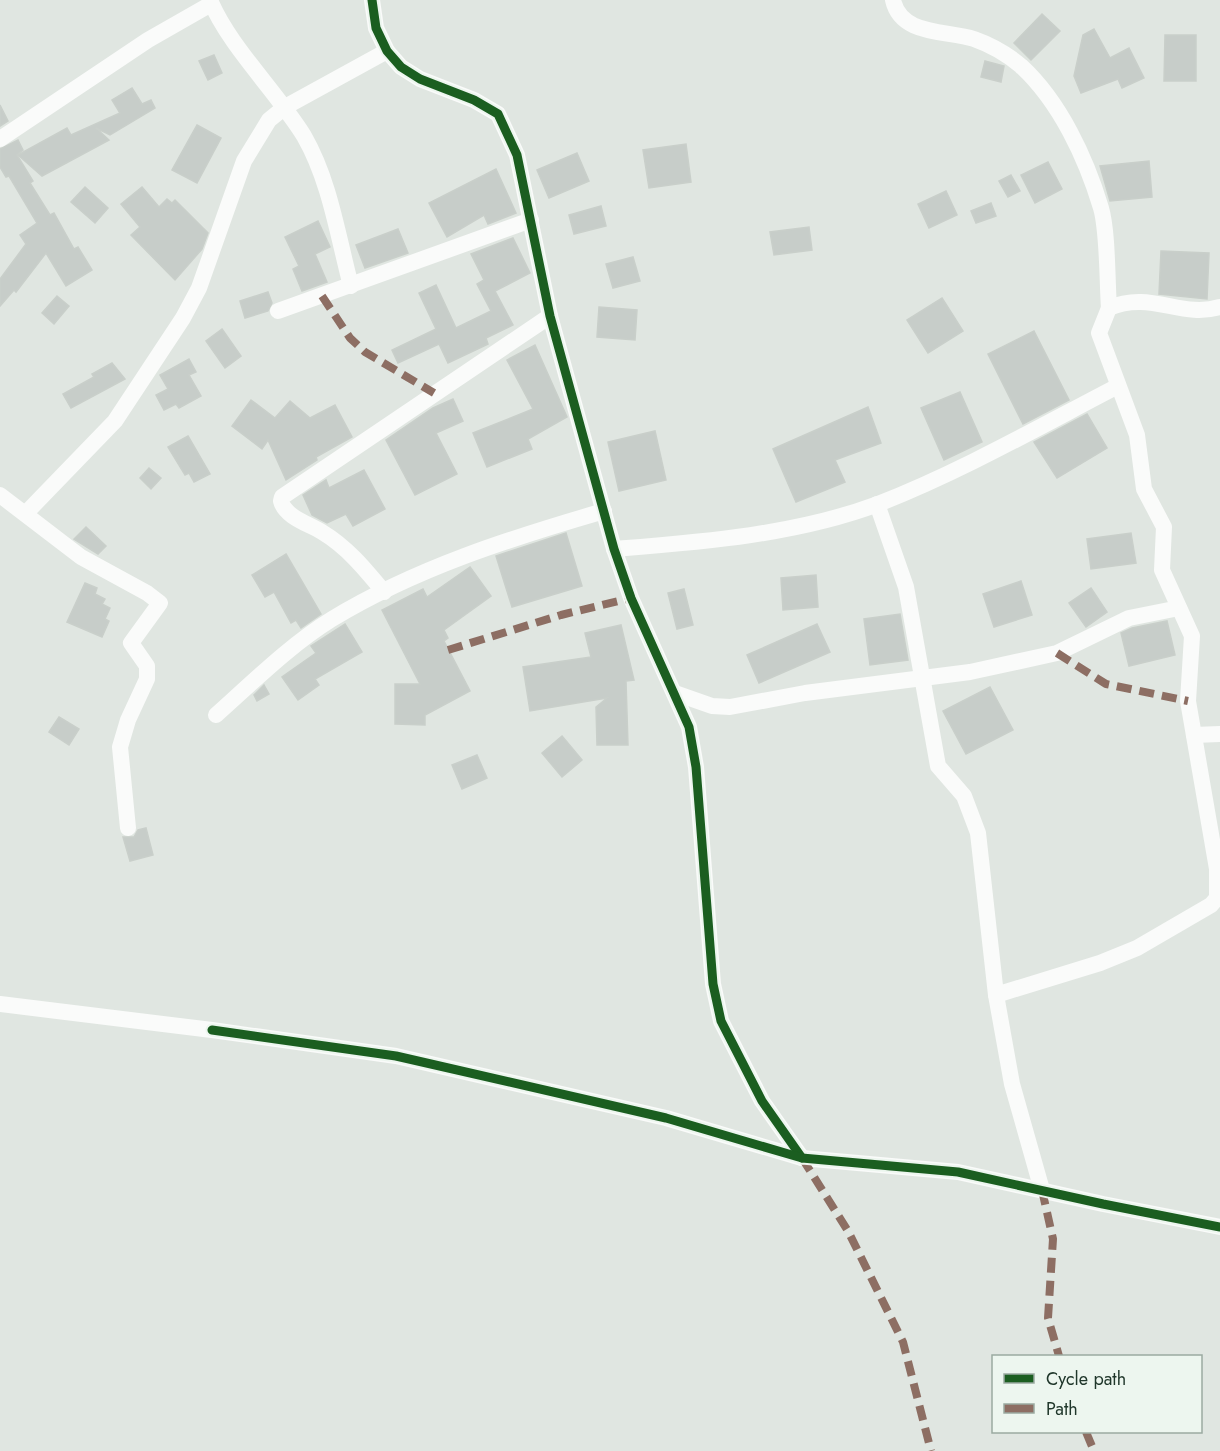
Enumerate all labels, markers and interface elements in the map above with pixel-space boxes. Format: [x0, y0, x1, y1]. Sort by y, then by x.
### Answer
legend [992, 1355, 1202, 1433]
text: Cycle path [1046, 1366, 1126, 1392]
text: Path [1046, 1396, 1078, 1422]

